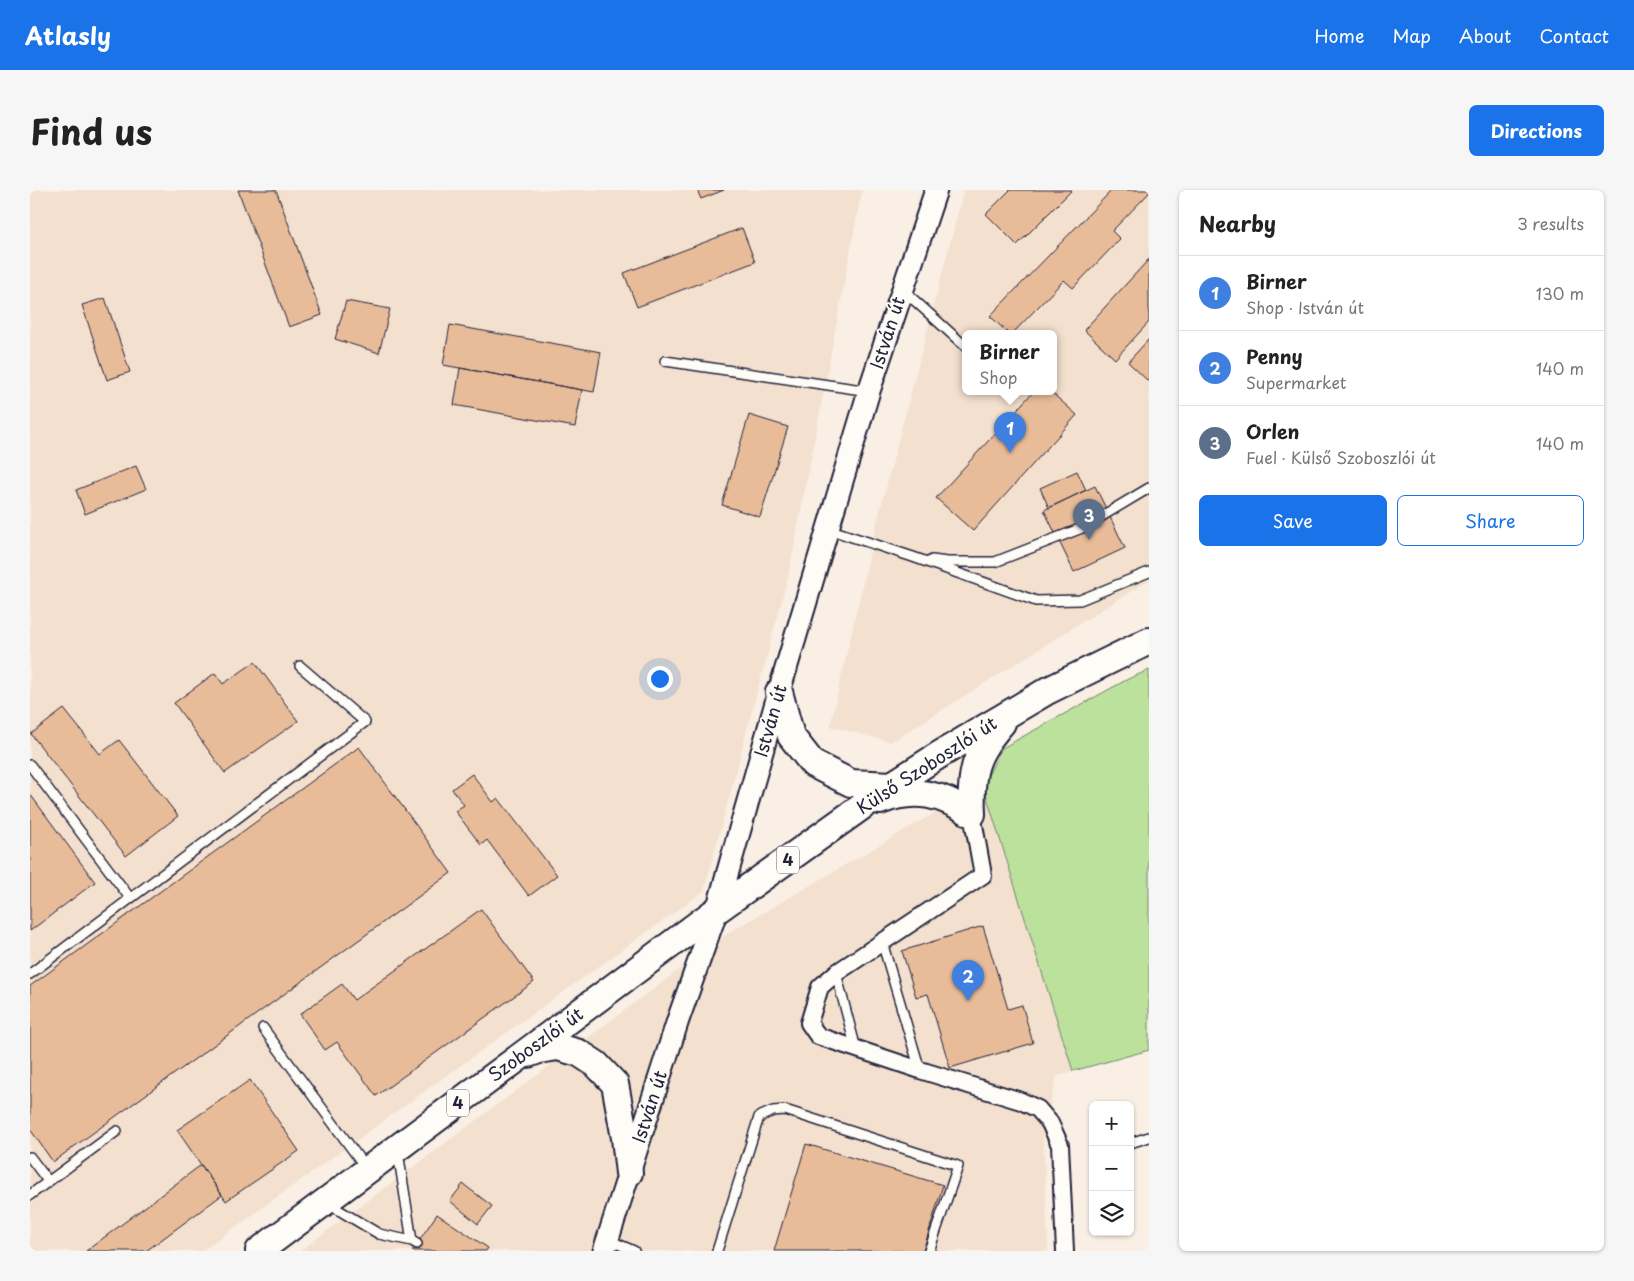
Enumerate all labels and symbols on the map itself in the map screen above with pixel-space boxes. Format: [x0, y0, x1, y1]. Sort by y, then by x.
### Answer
street label: István út [862, 293, 911, 372]
pin: 1 [994, 412, 1026, 453]
pin: 3 [1073, 499, 1105, 540]
your location [647, 666, 673, 692]
street label: István út [746, 681, 793, 760]
street label: Külső Szoboszlói út [851, 709, 1002, 820]
road number: 4 [777, 846, 799, 874]
pin: 2 [952, 960, 984, 1001]
street label: Szoboszlói út [482, 1000, 588, 1088]
street label: István út [624, 1067, 673, 1146]
road number: 4 [447, 1090, 469, 1116]

